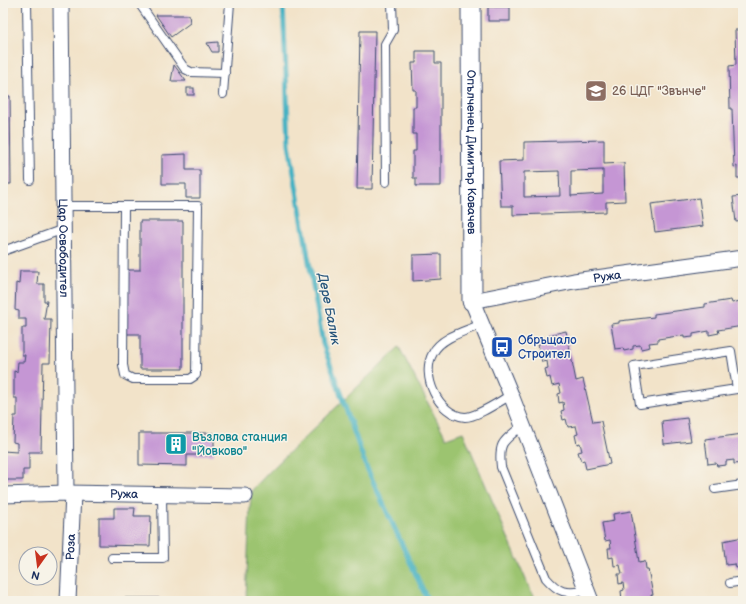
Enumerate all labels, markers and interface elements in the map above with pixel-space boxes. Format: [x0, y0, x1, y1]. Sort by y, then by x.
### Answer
street label: Опълченец Димитър Ковачев [464, 70, 479, 235]
school or university icon: 26 ЦДГ "Звънче" [583, 78, 609, 104]
place label: 26 ЦДГ "Звънче" [612, 84, 706, 99]
street label: Цар Освободител [55, 198, 72, 298]
street label: Ружа [592, 267, 622, 286]
water label: Дере Балик [314, 271, 344, 346]
place label: Обръщало Строител [518, 333, 577, 362]
bus stop icon: Обръщало Строител [489, 334, 515, 360]
place label: Възлова станция "Йовково" [192, 430, 288, 459]
building icon: Възлова станция "Йовково" [163, 431, 189, 457]
street label: Ружа [110, 486, 138, 502]
street label: Роза [62, 533, 79, 561]
north arrow [18, 546, 58, 586]
text: N [30, 568, 41, 583]

